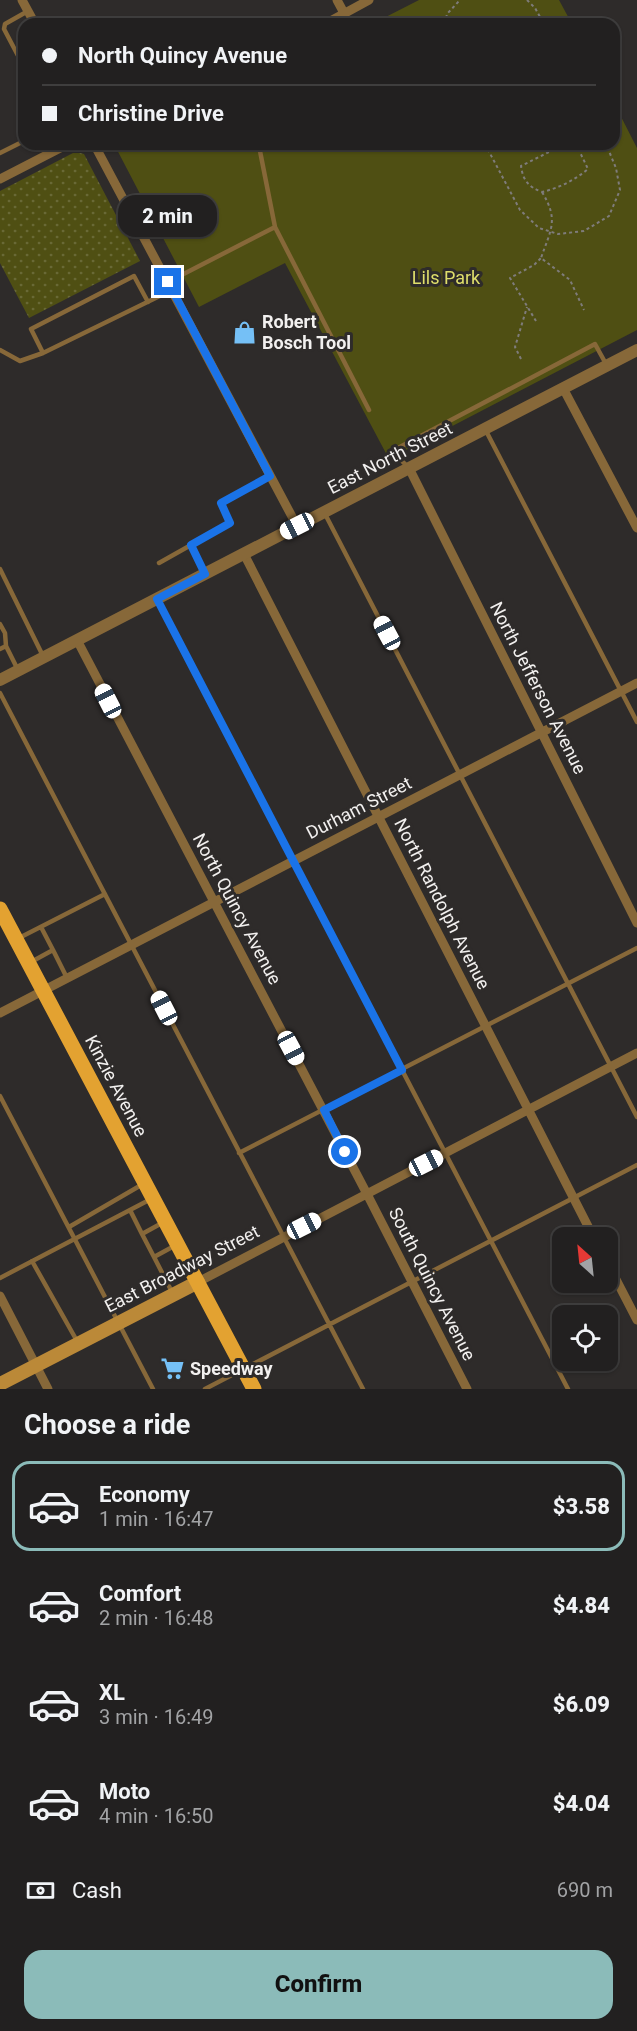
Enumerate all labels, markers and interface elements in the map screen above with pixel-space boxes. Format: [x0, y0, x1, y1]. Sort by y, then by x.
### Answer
text: North Quincy Avenue [78, 43, 287, 68]
text: Christine Drive [78, 101, 224, 126]
callout: 2 min [118, 195, 218, 237]
text: 2 min [142, 204, 193, 228]
park label: Lils Park [412, 267, 481, 288]
route end [154, 268, 181, 295]
place label: Robert Bosch Tool [262, 311, 351, 353]
shop icon: Robert Bosch Tool [231, 319, 257, 345]
street label: East North Street [324, 417, 456, 498]
car [277, 510, 317, 542]
street label: North Jefferson Avenue [486, 598, 591, 777]
car [371, 613, 403, 653]
car [92, 681, 124, 721]
street label: Durham Street [303, 772, 415, 843]
street label: North Randolph Avenue [390, 815, 495, 993]
street label: North Quincy Avenue [189, 830, 286, 988]
car [148, 988, 180, 1028]
car [275, 1028, 307, 1068]
street label: Kinzie Avenue [81, 1031, 152, 1140]
route start [331, 1138, 358, 1165]
car [406, 1147, 446, 1179]
street label: South Quincy Avenue [385, 1204, 480, 1364]
car [284, 1210, 324, 1242]
street label: East Broadway Street [101, 1220, 263, 1317]
north arrow [552, 1227, 618, 1293]
map controls [552, 1227, 618, 1371]
button: locate [552, 1305, 618, 1371]
supermarket icon: Speedway [159, 1356, 185, 1382]
place label: Speedway [190, 1358, 274, 1379]
text: Choose a ride [24, 1409, 190, 1441]
icon: car [27, 1479, 81, 1533]
text: Economy [99, 1482, 190, 1507]
text: $3.58 [553, 1494, 610, 1519]
text: 1 min · 16:47 [99, 1507, 214, 1531]
icon: car [27, 1578, 81, 1632]
text: Comfort [99, 1581, 181, 1606]
text: $4.84 [553, 1593, 610, 1618]
text: 2 min · 16:48 [99, 1606, 214, 1630]
icon: car [27, 1677, 81, 1731]
text: XL [99, 1680, 125, 1705]
text: $6.09 [553, 1692, 610, 1717]
text: 3 min · 16:49 [99, 1705, 214, 1729]
icon: car [27, 1776, 81, 1830]
text: Moto [99, 1779, 150, 1804]
text: $4.04 [553, 1791, 610, 1816]
text: 4 min · 16:50 [99, 1804, 214, 1828]
icon: cash [24, 1874, 57, 1907]
text: Cash [72, 1878, 122, 1903]
text: 690 m [557, 1878, 613, 1902]
button: Confirm [24, 1950, 613, 2019]

